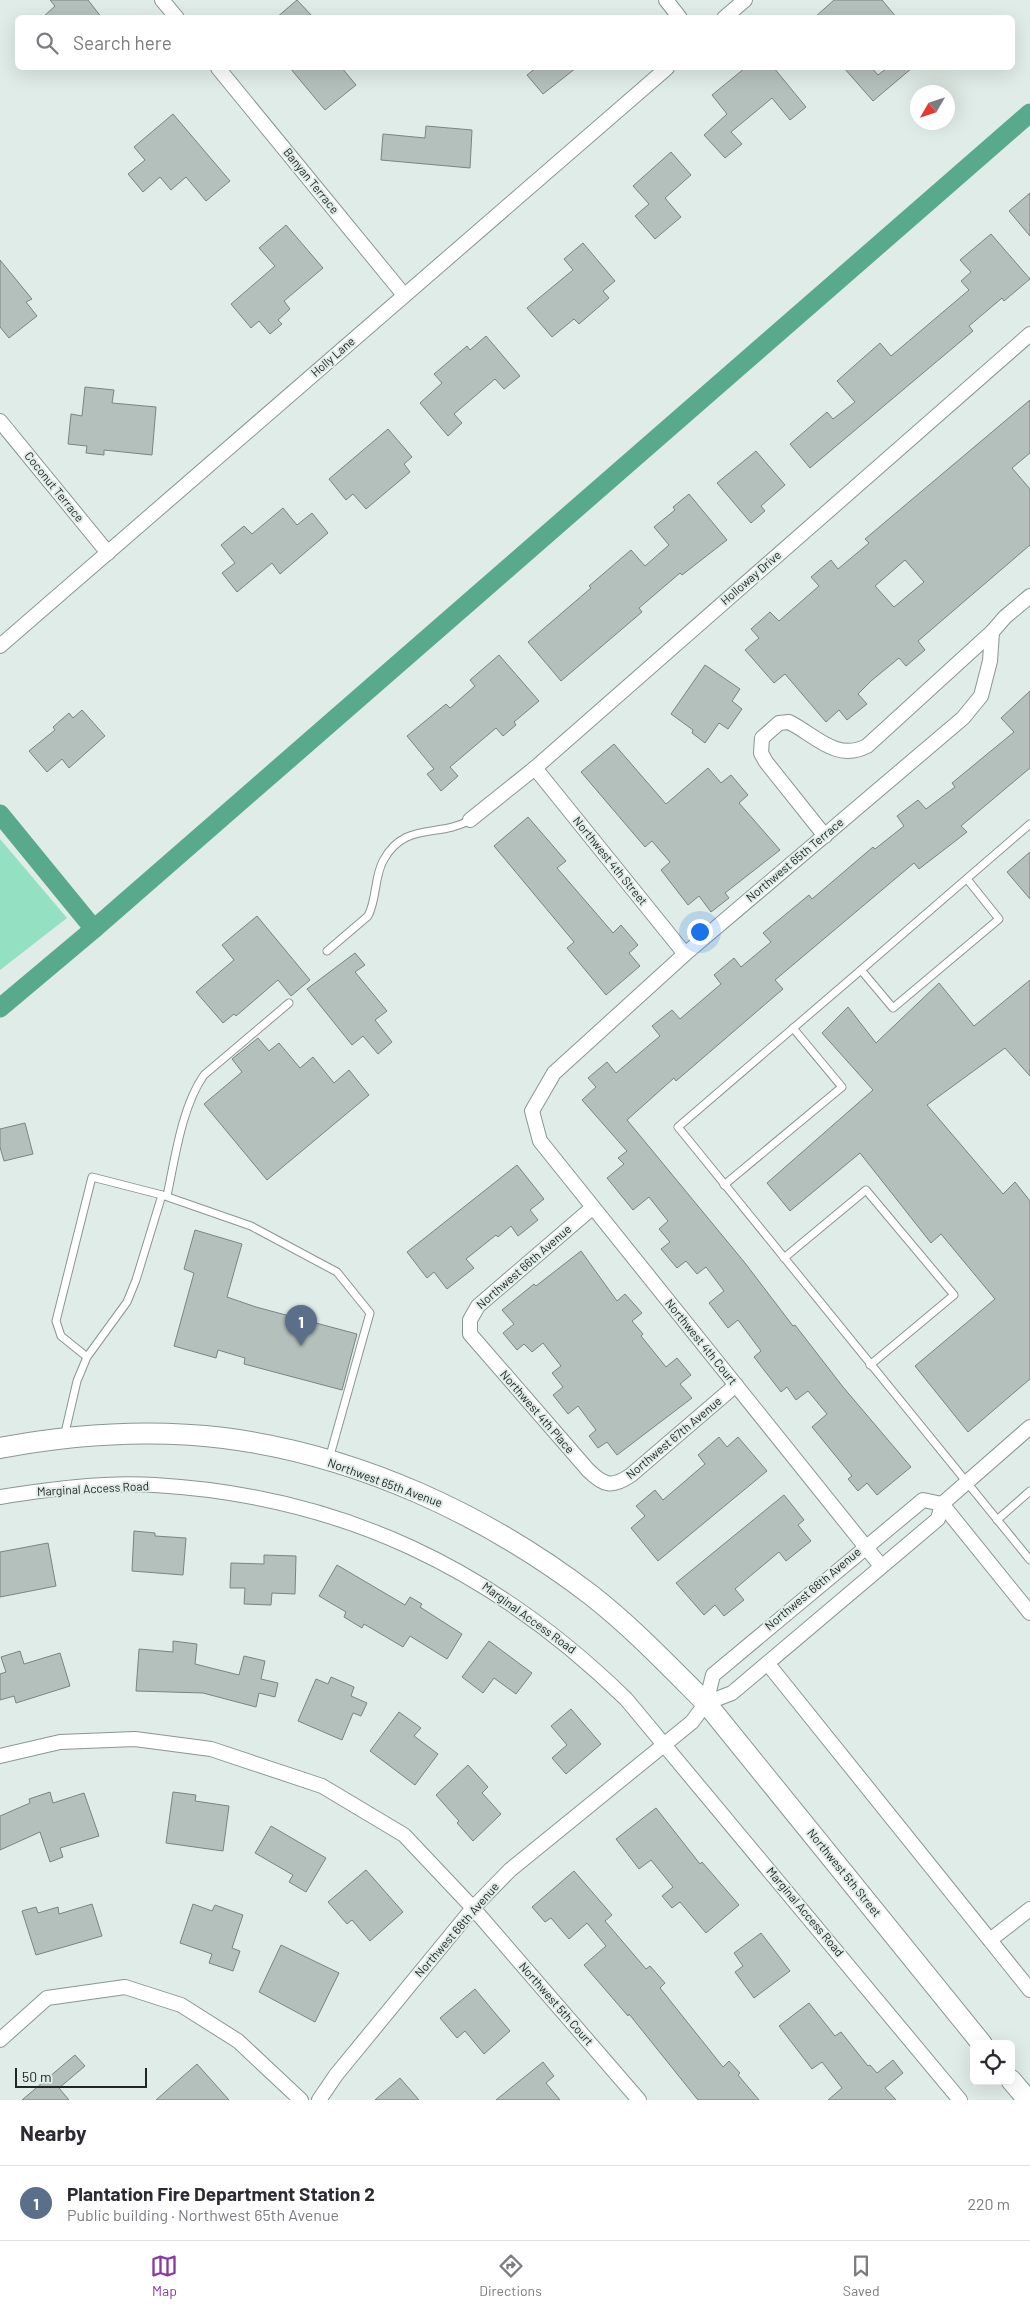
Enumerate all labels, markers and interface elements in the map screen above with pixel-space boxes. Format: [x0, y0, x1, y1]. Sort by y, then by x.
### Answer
search box [15, 15, 1015, 70]
icon: search [33, 29, 61, 57]
text: Search here [73, 31, 172, 54]
north arrow [910, 85, 955, 130]
street label: Banyan Terrace [281, 145, 342, 216]
street label: Holly Lane [308, 333, 357, 379]
street label: Coconut Terrace [22, 449, 87, 524]
street label: Holloway Drive [717, 547, 783, 607]
street label: Northwest 4th Street [571, 813, 651, 907]
street label: Northwest 65th Terrace [743, 814, 846, 904]
your location [687, 919, 713, 945]
street label: Northwest 66th Avenue [473, 1221, 574, 1311]
street label: Northwest 4th Court [663, 1296, 741, 1387]
pin: 1 [285, 1305, 317, 1346]
street label: Northwest 4th Place [498, 1367, 578, 1456]
street label: Northwest 67th Avenue [623, 1393, 724, 1481]
street label: Northwest 65th Avenue [326, 1455, 445, 1509]
street label: Marginal Access Road [37, 1478, 149, 1498]
street label: Northwest 68th Avenue [762, 1544, 863, 1632]
street label: Marginal Access Road [480, 1579, 579, 1656]
street label: Northwest 5th Street [805, 1825, 885, 1919]
street label: Marginal Access Road [764, 1864, 847, 1959]
street label: Northwest 68th Avenue [411, 1879, 501, 1980]
street label: Northwest 5th Court [517, 1959, 597, 2048]
map controls [970, 2040, 1015, 2085]
button: locate [970, 2040, 1015, 2085]
scale bar [15, 2065, 148, 2088]
text: 50 m [22, 2068, 51, 2085]
text: Nearby [20, 2120, 86, 2145]
text: Plantation Fire Department Station 2 [67, 2182, 375, 2205]
text: 1 [33, 2194, 39, 2213]
text: 220 m [967, 2194, 1010, 2213]
text: Public building · Northwest 65th Avenue [67, 2205, 339, 2224]
tab: Map [150, 2252, 178, 2299]
tab: Directions [479, 2252, 542, 2299]
tab: Saved [843, 2252, 880, 2299]

